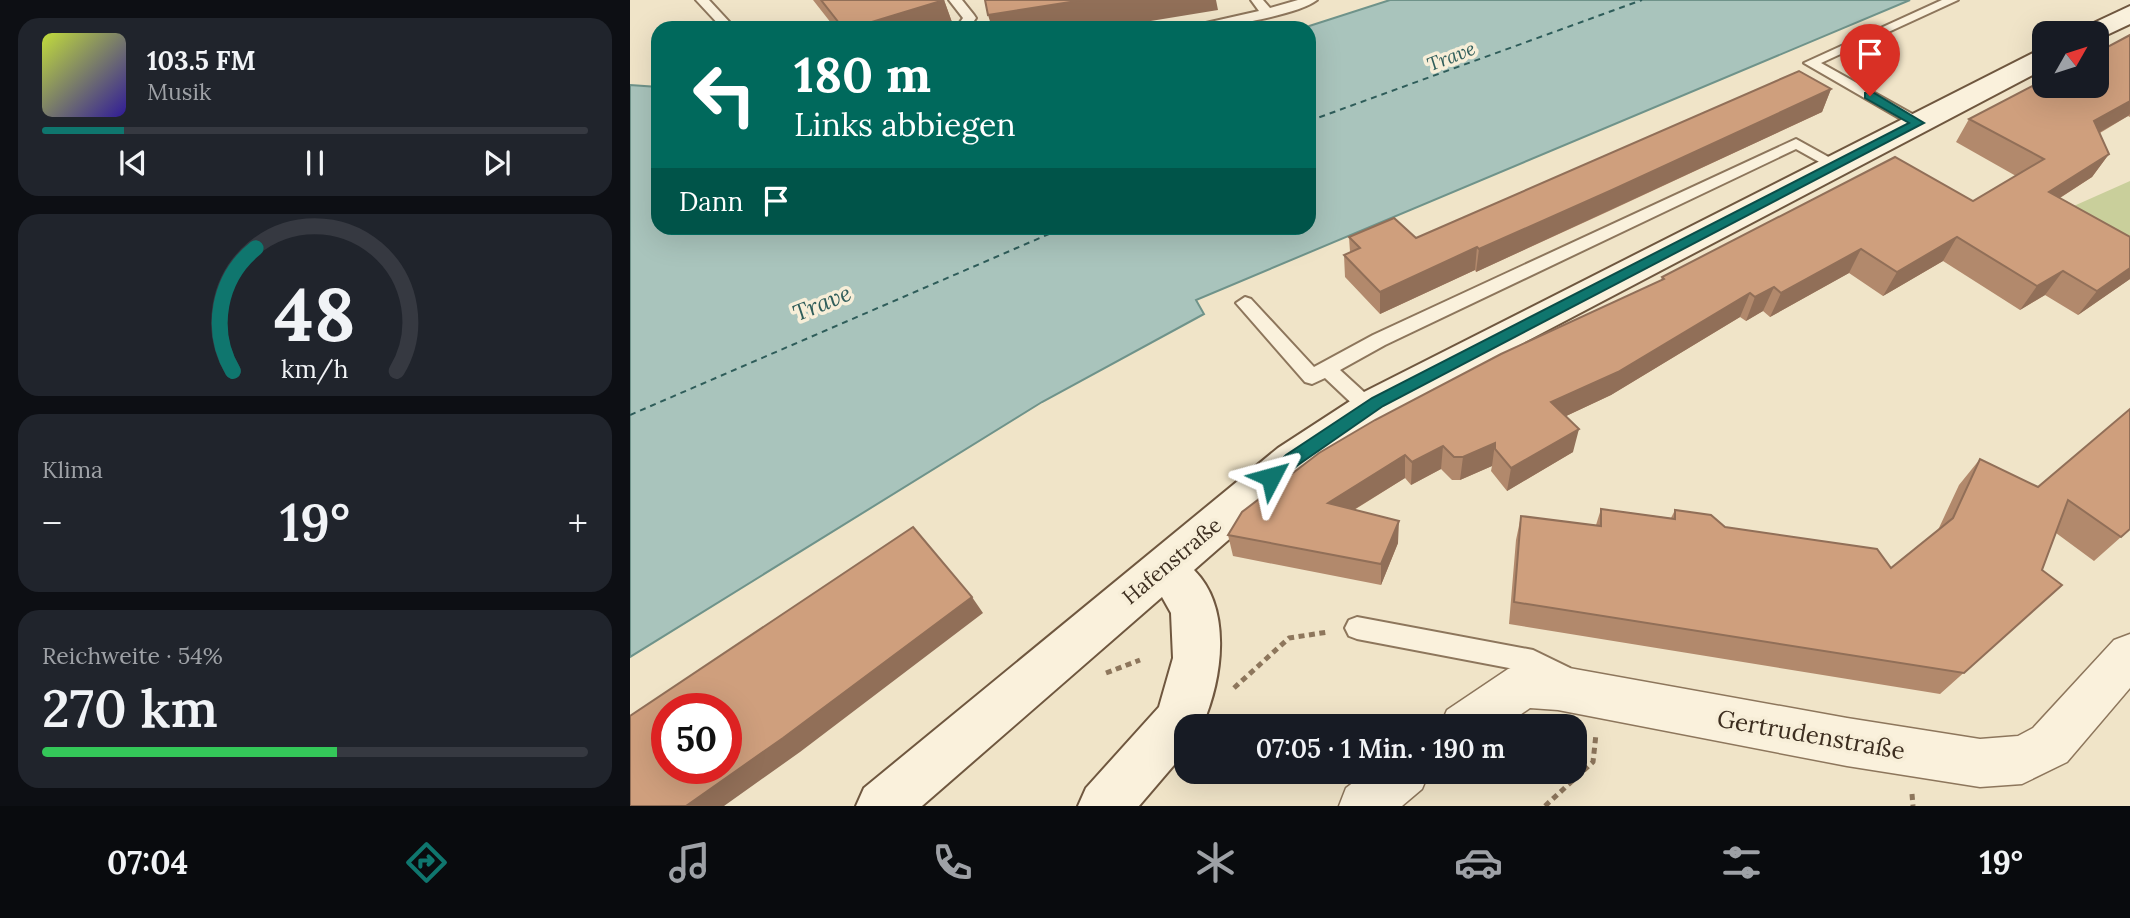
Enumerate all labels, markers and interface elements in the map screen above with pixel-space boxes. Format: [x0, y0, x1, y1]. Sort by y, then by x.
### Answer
north arrow [2032, 21, 2109, 98]
map controls [2032, 21, 2109, 98]
pin [1840, 24, 1900, 96]
icon: arrive [1851, 35, 1889, 73]
water label: Trave [1423, 36, 1479, 76]
text: 180 m [794, 43, 931, 105]
text: 103.5 FM [147, 44, 256, 77]
icon: left [679, 49, 770, 140]
text: Musik [147, 77, 211, 106]
text: Links abbiegen [794, 104, 1016, 145]
icon: previous [114, 144, 152, 182]
icon: pause [296, 144, 334, 182]
icon: next [478, 144, 516, 182]
icon: arrive [757, 182, 795, 220]
text: Dann [679, 185, 743, 218]
text: 48 [274, 268, 356, 361]
water label: Trave [788, 278, 855, 327]
text: km/h [281, 353, 349, 385]
position arrow [1234, 440, 1308, 514]
text: Klima [42, 455, 103, 484]
text: 19° [280, 489, 350, 555]
text: − [42, 499, 62, 547]
text: + [568, 499, 588, 547]
street label: Hafenstraße [1116, 511, 1227, 610]
text: Reichweite · 54% [42, 641, 223, 670]
text: 270 km [42, 675, 218, 741]
speed limit sign: 50 [651, 693, 742, 784]
street label: Gertrudenstraße [1715, 703, 1907, 766]
text: 07:05 · 1 Min. · 190 m [1256, 732, 1505, 765]
icon: directions [402, 838, 451, 887]
icon: music [665, 838, 714, 887]
icon: phone [928, 838, 977, 887]
icon: climate [1191, 838, 1240, 887]
icon: car [1454, 838, 1503, 887]
icon: filters [1717, 838, 1766, 887]
text: 07:04 [107, 842, 188, 883]
text: 19° [1979, 842, 2023, 883]

